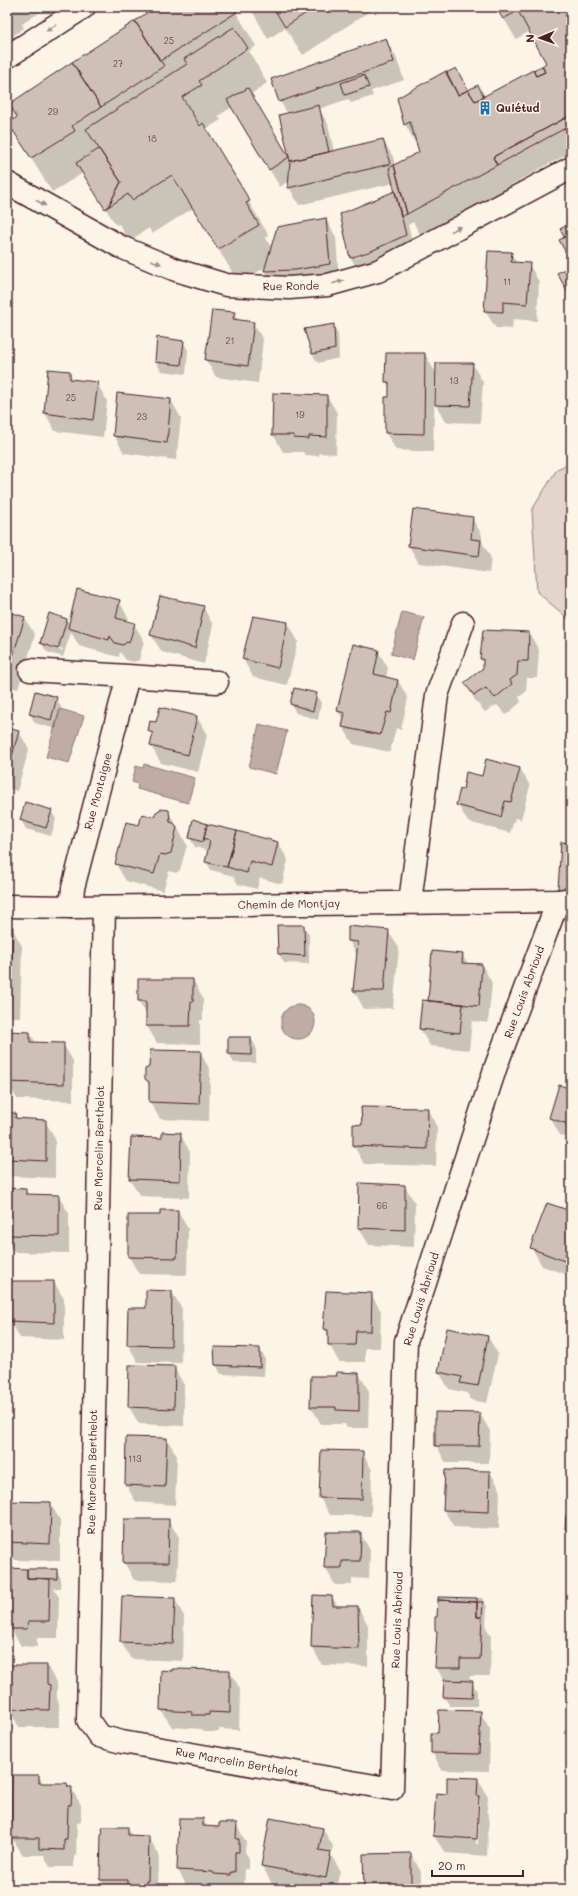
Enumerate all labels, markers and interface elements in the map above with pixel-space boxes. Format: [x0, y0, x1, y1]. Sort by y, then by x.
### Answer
north arrow [520, 18, 560, 58]
one-way arrow [46, 24, 56, 32]
text: N [522, 34, 537, 43]
house number: 25 [164, 35, 174, 46]
house number: 27 [113, 58, 123, 69]
building icon: Quiétud [477, 100, 493, 116]
place label: Quiétud [496, 100, 540, 115]
house number: 29 [48, 106, 59, 117]
house number: 18 [147, 133, 157, 144]
one-way arrow [35, 199, 47, 206]
one-way arrow [450, 226, 462, 233]
one-way arrow [151, 259, 163, 265]
house number: 11 [503, 276, 511, 287]
street label: Rue Ronde [262, 278, 320, 293]
one-way arrow [332, 279, 344, 285]
house number: 21 [225, 335, 235, 346]
house number: 13 [449, 375, 459, 386]
house number: 25 [66, 392, 76, 403]
house number: 19 [295, 409, 305, 420]
house number: 23 [137, 411, 147, 422]
street label: Rue Montaigne [80, 751, 115, 831]
street label: Chemin de Montjay [238, 895, 341, 912]
street label: Rue Louis Abrioud [500, 944, 547, 1040]
street label: Rue Marcelin Berthelot [90, 1085, 107, 1210]
house number: 66 [377, 1200, 387, 1211]
street label: Rue Louis Abrioud [399, 1250, 442, 1347]
street label: Rue Marcelin Berthelot [83, 1409, 100, 1534]
house number: 113 [128, 1453, 142, 1464]
street label: Rue Louis Abrioud [387, 1571, 406, 1669]
street label: Rue Marcelin Berthelot [174, 1743, 300, 1780]
scale bar [432, 1852, 523, 1878]
text: 20 m [438, 1857, 466, 1873]

